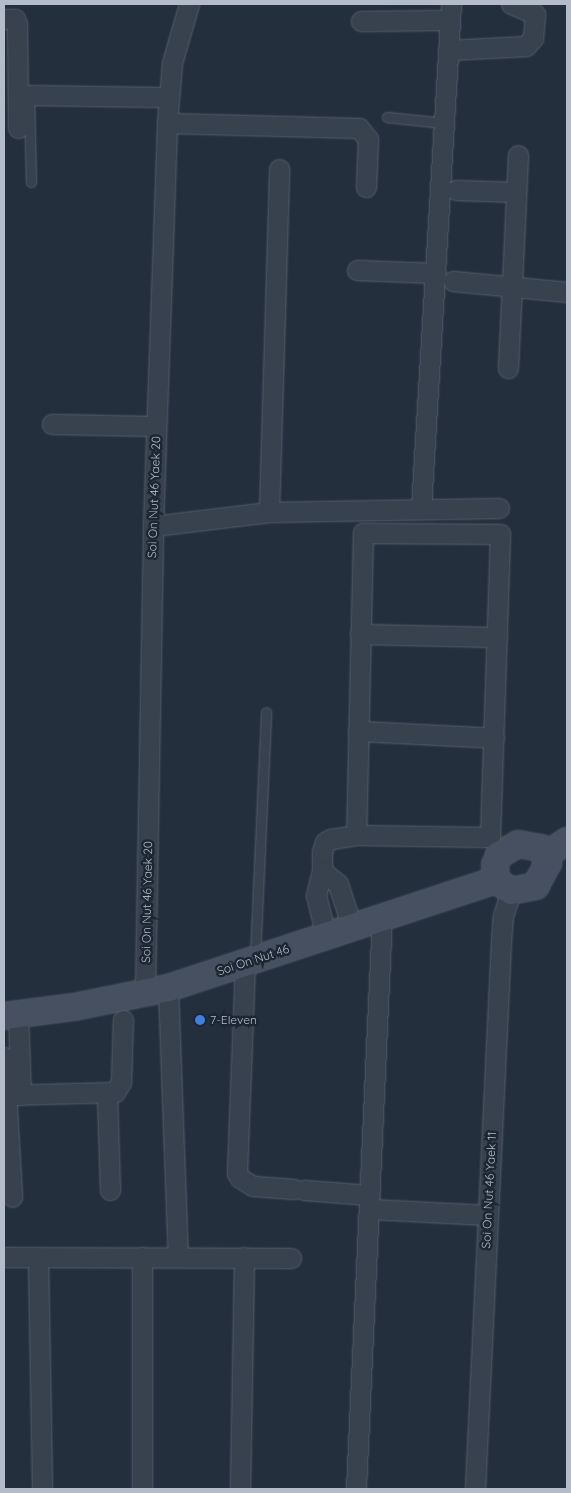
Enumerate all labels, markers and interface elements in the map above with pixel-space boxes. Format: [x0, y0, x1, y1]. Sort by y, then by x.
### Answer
street label: Soi On Nut 46 Yaek 20 [145, 436, 163, 558]
street label: Soi On Nut 46 Yaek 20 [139, 841, 155, 963]
street label: Soi On Nut 46 [215, 942, 291, 978]
place label: 7-Eleven [210, 1013, 257, 1027]
marker: 7-Eleven [194, 1014, 206, 1026]
street label: Soi On Nut 46 Yaek 11 [479, 1131, 499, 1249]

